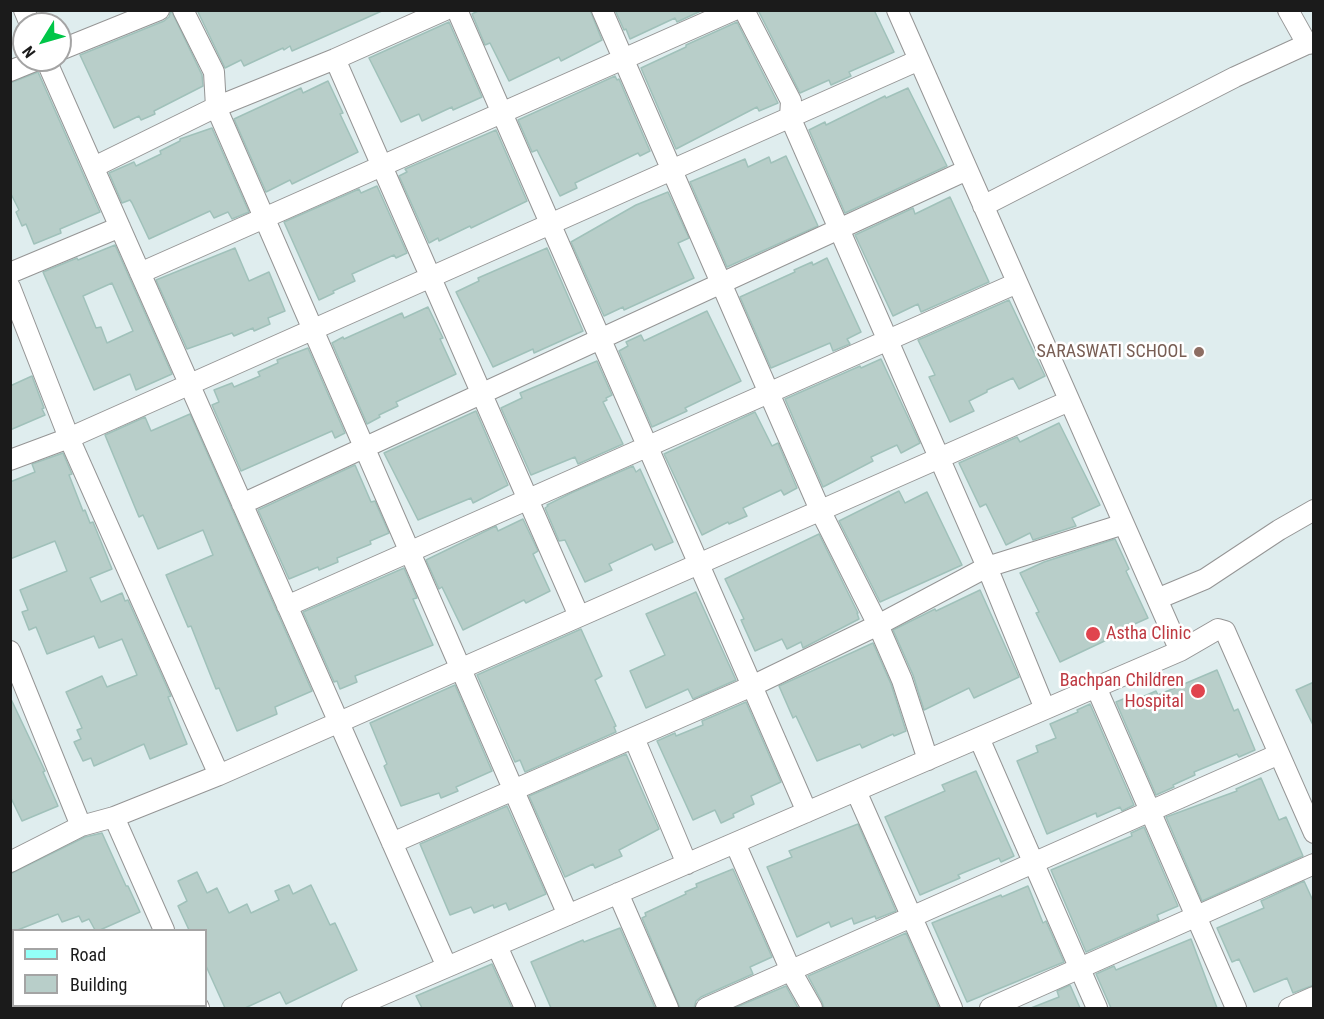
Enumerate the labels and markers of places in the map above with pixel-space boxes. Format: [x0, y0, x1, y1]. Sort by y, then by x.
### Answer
place label: SARASWATI SCHOOL [1037, 341, 1187, 363]
marker: SARASWATI SCHOOL [1192, 345, 1206, 359]
place label: Astha Clinic [1106, 623, 1191, 645]
marker: Astha Clinic [1084, 625, 1102, 643]
place label: Bachpan Children Hospital [1060, 670, 1184, 712]
marker: Bachpan Children Hospital [1189, 682, 1207, 700]

